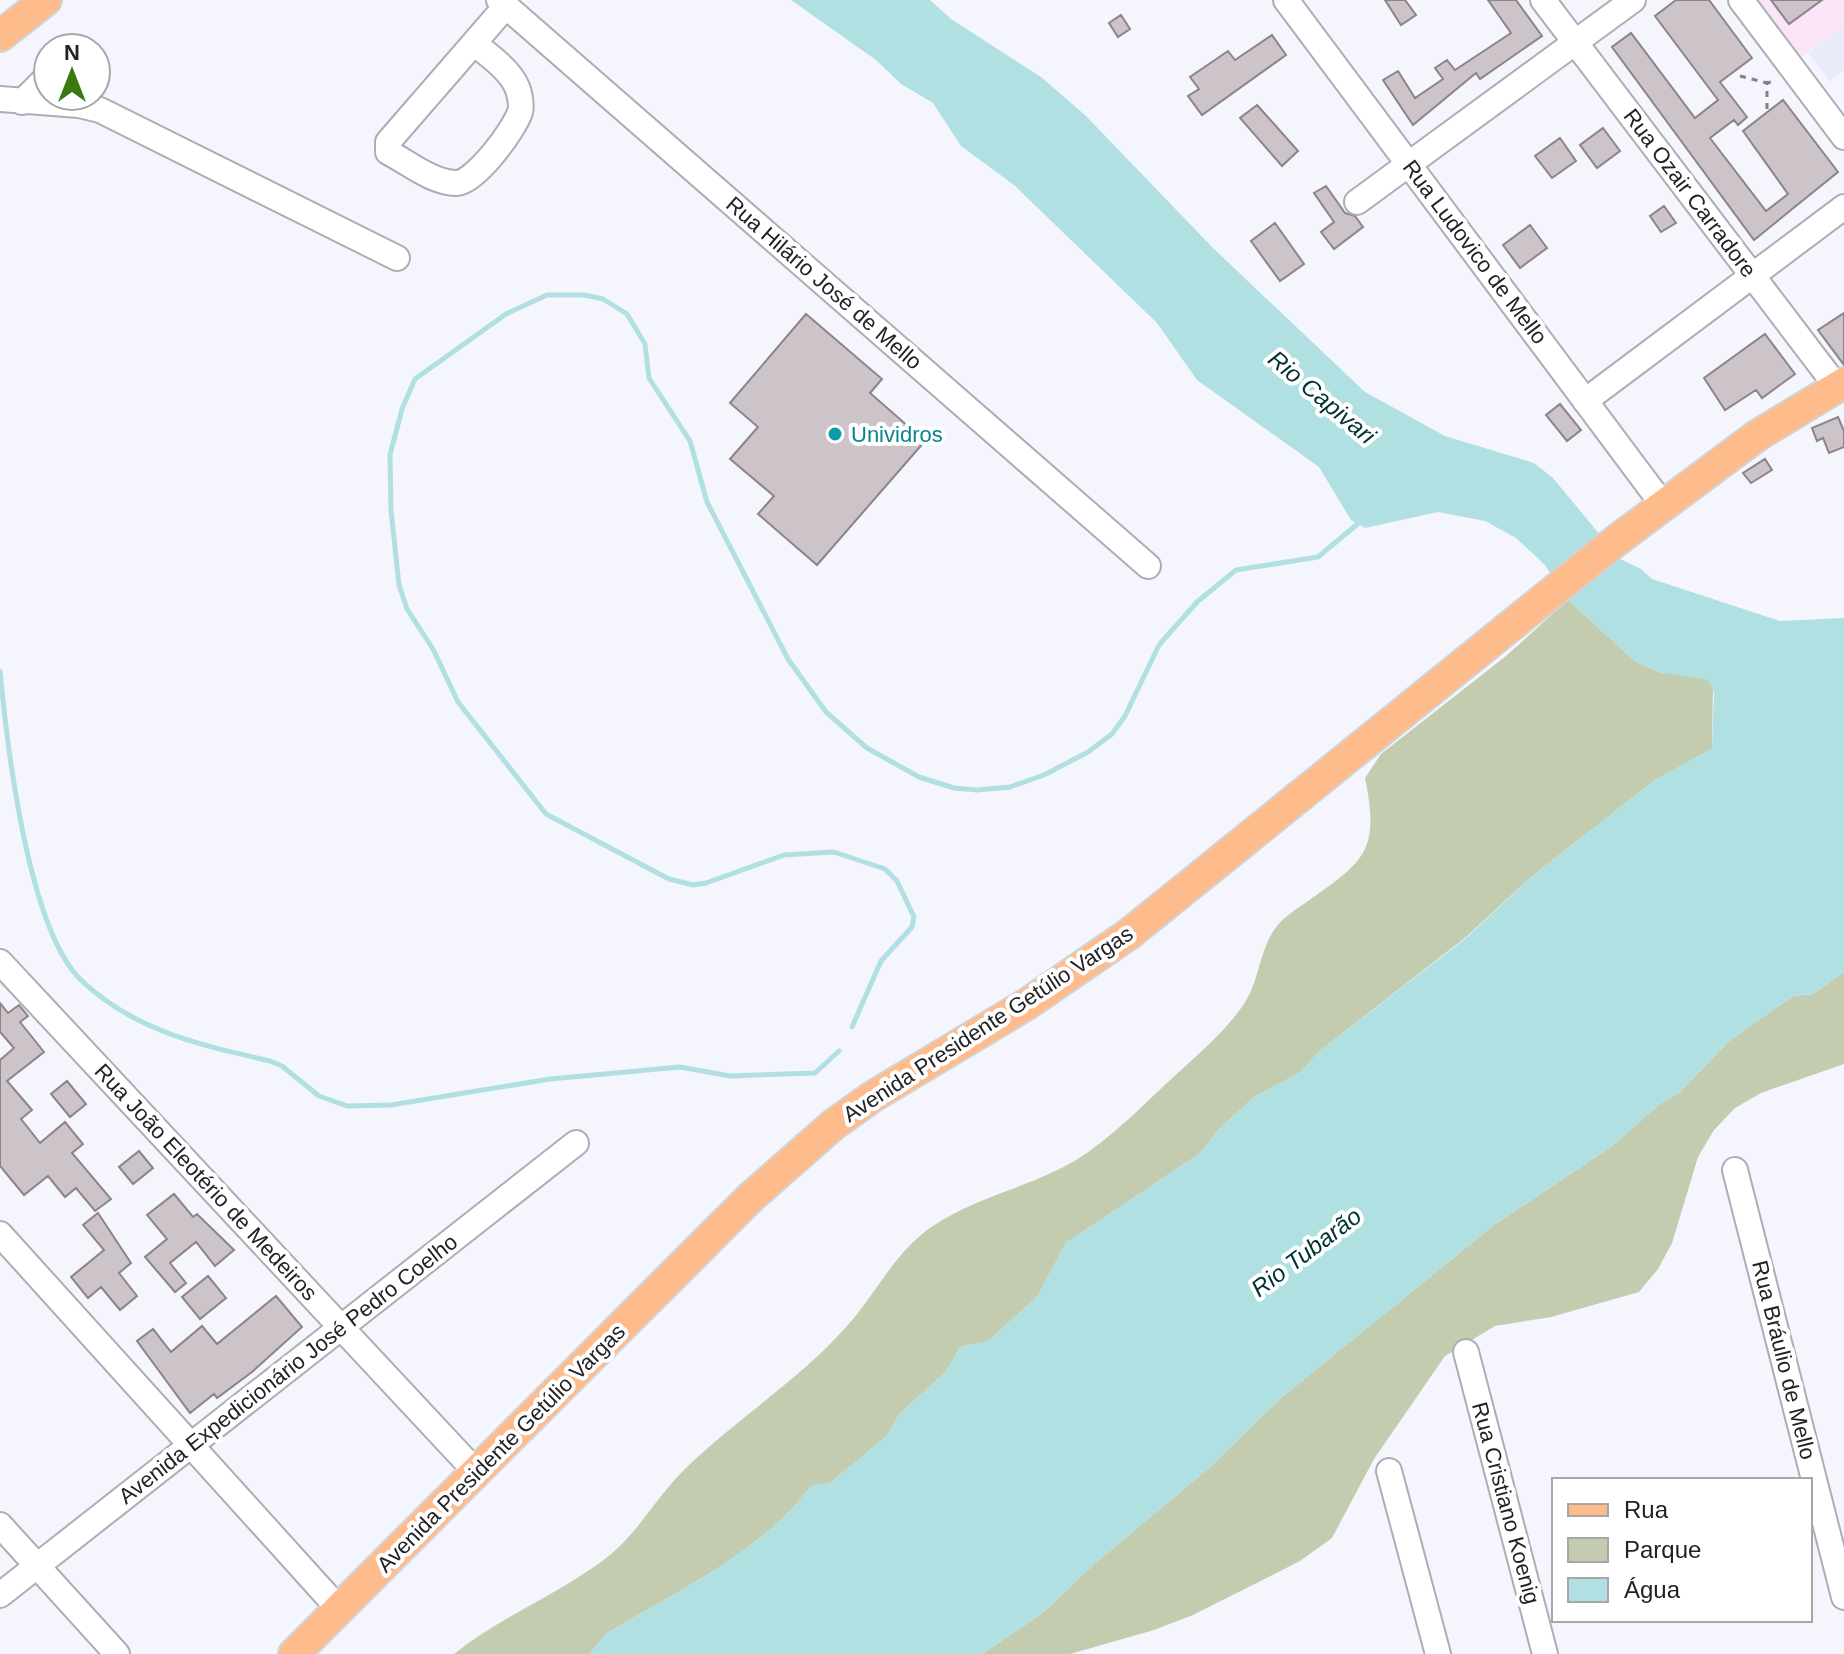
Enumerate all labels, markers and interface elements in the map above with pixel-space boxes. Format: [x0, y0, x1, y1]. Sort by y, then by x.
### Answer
north arrow [32, 32, 112, 112]
text: N [64, 40, 80, 65]
street label: Rua Ozair Carradore [1619, 104, 1761, 282]
street label: Rua Ludovico de Mello [1398, 155, 1552, 349]
street label: Rua Hilário José de Mello [721, 191, 927, 375]
water label: Rio Capivari [1263, 345, 1381, 450]
place label: Unividros [851, 422, 943, 447]
marker: Unividros [826, 425, 844, 443]
street label: Avenida Presidente Getúlio Vargas [838, 921, 1138, 1127]
street label: Rua João Eleotério de Medeiros [90, 1059, 322, 1305]
water label: Rio Tubarão [1246, 1202, 1366, 1302]
street label: Avenida Expedicionário José Pedro Coelho [114, 1229, 462, 1509]
street label: Rua Bráulio de Mello [1747, 1258, 1821, 1462]
street label: Avenida Presidente Getúlio Vargas [372, 1319, 630, 1577]
street label: Rua Cristiano Koenig [1467, 1399, 1545, 1607]
legend [1552, 1478, 1812, 1622]
text: Rua [1624, 1496, 1669, 1523]
text: Parque [1624, 1536, 1701, 1563]
text: Água [1624, 1576, 1681, 1603]

